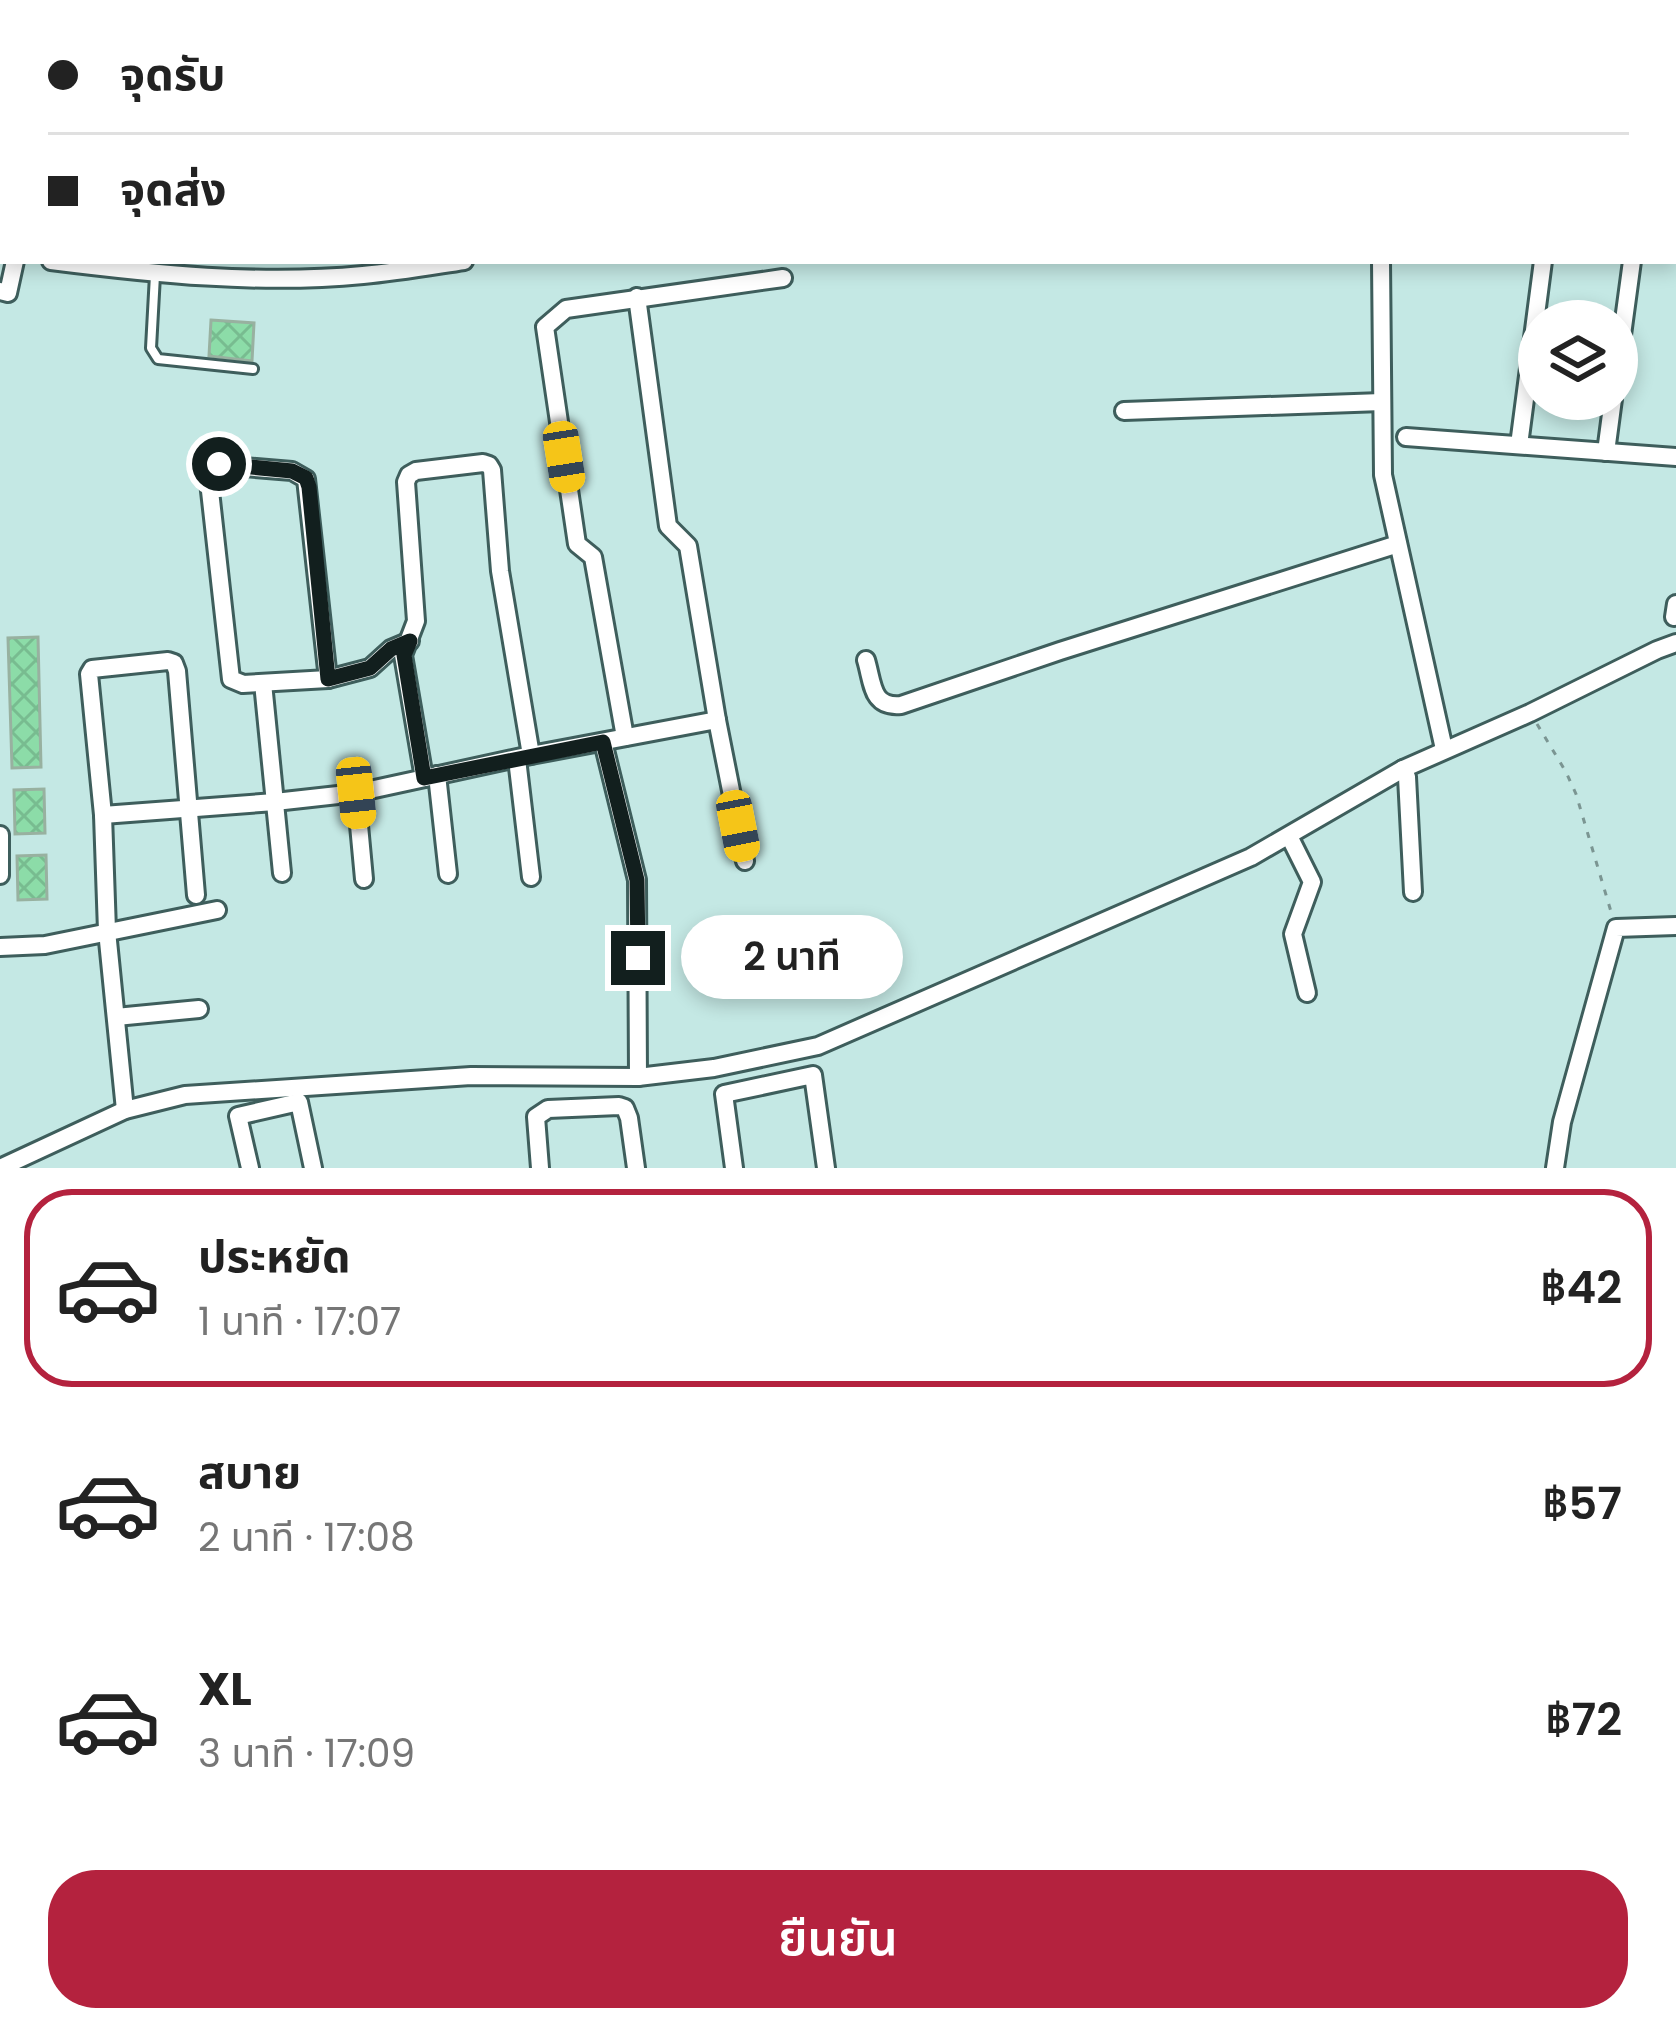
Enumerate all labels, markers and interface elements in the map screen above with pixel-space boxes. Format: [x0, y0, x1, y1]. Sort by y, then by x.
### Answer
text: จุดรับ [120, 43, 226, 106]
text: จุดส่ง [120, 158, 226, 221]
map controls [1518, 300, 1638, 420]
button: layers [1518, 300, 1638, 420]
car [541, 419, 587, 495]
route start [192, 437, 246, 491]
car [334, 755, 378, 831]
car [713, 787, 763, 865]
callout: 2 นาที [680, 916, 902, 1000]
text: 2 นาที [743, 929, 841, 984]
route end [611, 931, 665, 985]
text: ประหยัด [198, 1225, 351, 1288]
icon: car [54, 1234, 162, 1342]
text: ฿42 [1540, 1256, 1622, 1319]
text: 1 นาที · 17:07 [198, 1294, 401, 1349]
text: สบาย [198, 1441, 301, 1504]
icon: car [54, 1450, 162, 1558]
text: ฿57 [1542, 1472, 1622, 1535]
text: 2 นาที · 17:08 [198, 1510, 415, 1565]
text: XL [198, 1658, 252, 1721]
icon: car [54, 1666, 162, 1774]
text: ฿72 [1545, 1688, 1622, 1751]
text: 3 นาที · 17:09 [198, 1726, 415, 1781]
button: ยืนยัน [48, 1870, 1628, 2008]

